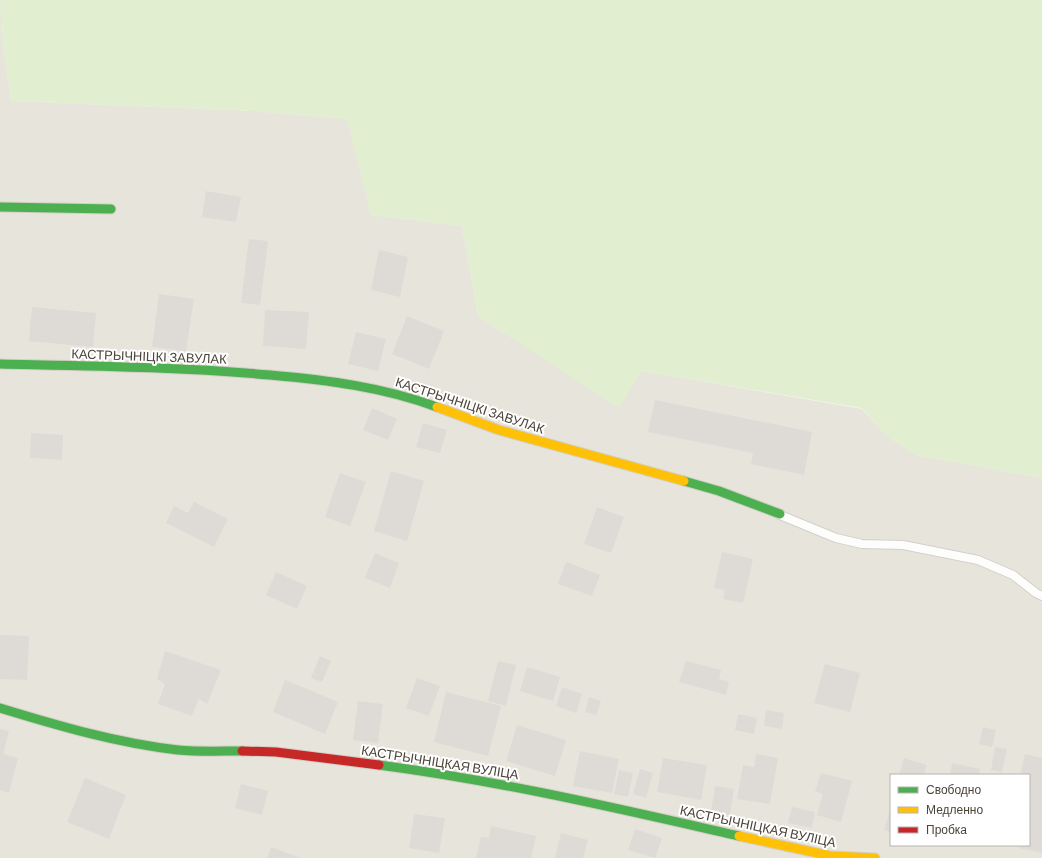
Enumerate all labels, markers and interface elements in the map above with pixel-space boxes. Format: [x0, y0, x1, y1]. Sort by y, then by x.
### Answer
street label: КАСТРЫЧНІЦКІ ЗАВУЛАК [71, 345, 227, 367]
street label: КАСТРЫЧНІЦКІ ЗАВУЛАК [394, 373, 547, 437]
street label: КАСТРЫЧНІЦКАЯ ВУЛІЦА [360, 742, 520, 782]
legend [890, 774, 1030, 846]
text: Свободно [926, 782, 981, 797]
street label: КАСТРЫЧНІЦКАЯ ВУЛІЦА [679, 802, 838, 850]
text: Медленно [926, 802, 983, 817]
text: Пробка [926, 822, 967, 837]

